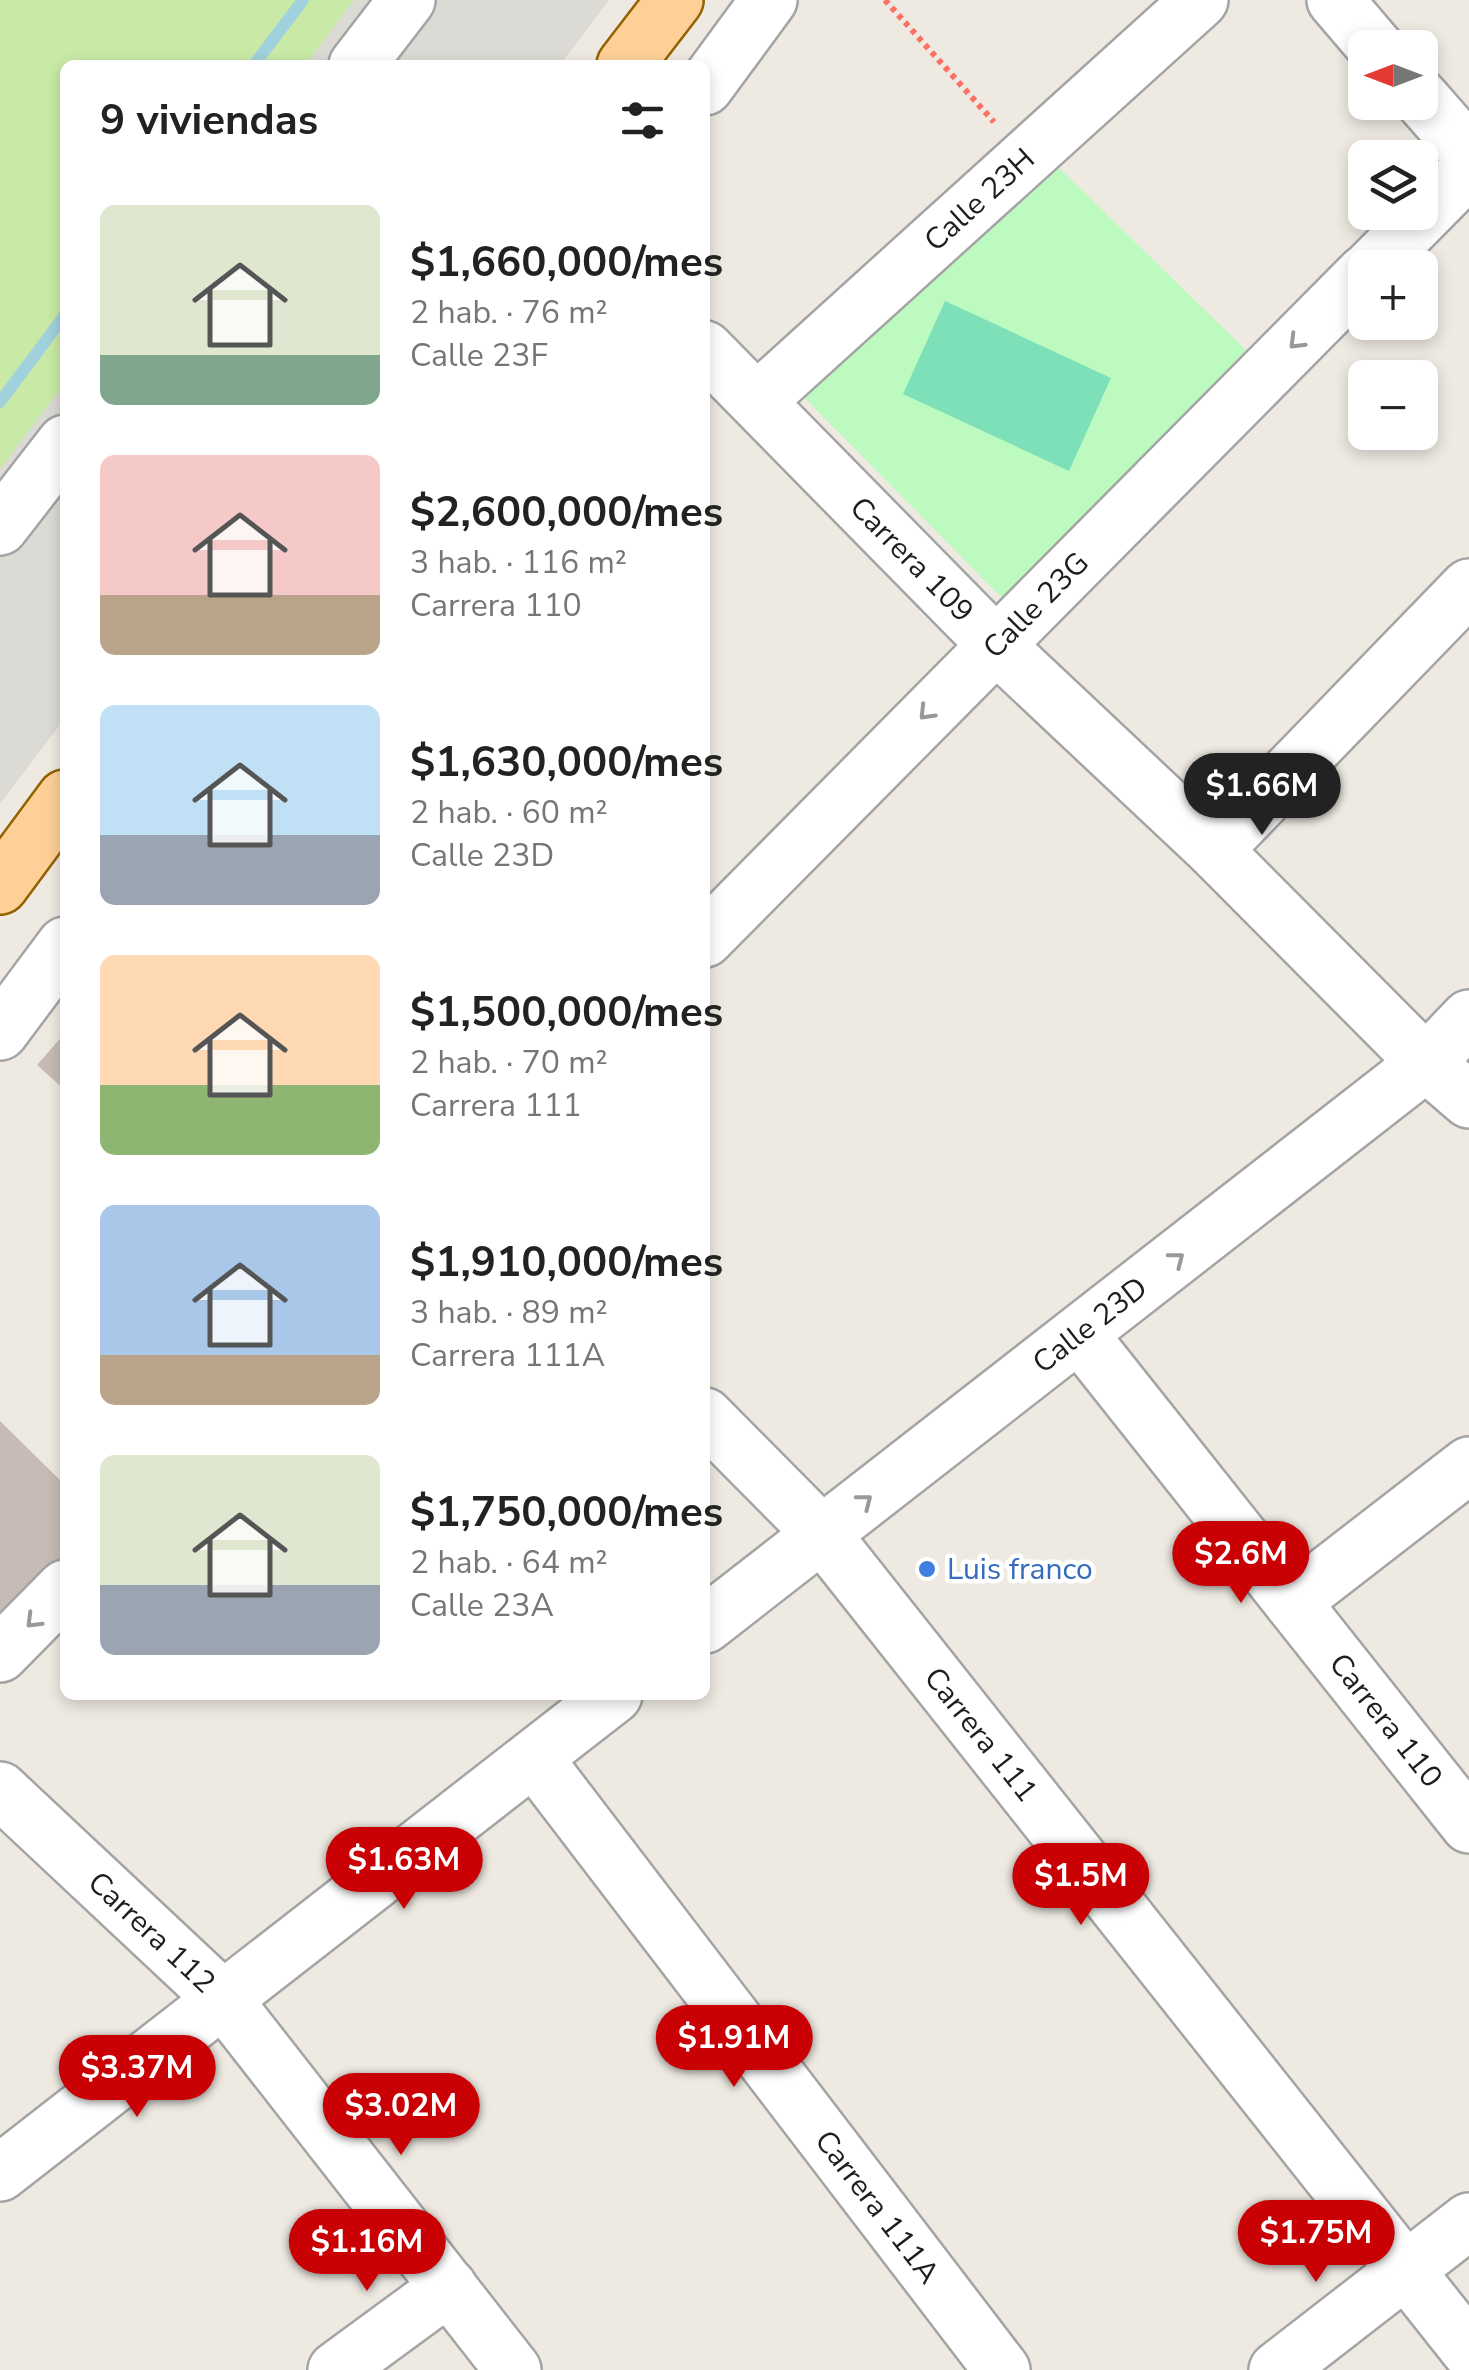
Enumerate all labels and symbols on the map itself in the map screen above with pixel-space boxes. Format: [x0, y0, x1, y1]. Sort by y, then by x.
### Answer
north arrow [1348, 30, 1438, 120]
street label: Calle 23H [916, 139, 1044, 261]
one-way arrow [1290, 330, 1308, 348]
street label: Carrera 109 [840, 488, 983, 632]
street label: Calle 23G [974, 543, 1098, 668]
one-way arrow [920, 702, 938, 720]
pin: $1.66M [1181, 753, 1343, 838]
one-way arrow [1166, 1253, 1184, 1271]
street label: Calle 23D [1024, 1268, 1156, 1383]
one-way arrow [854, 1495, 872, 1513]
pin: $2.6M [1171, 1521, 1311, 1606]
place label: Luis franco [947, 1549, 1093, 1590]
marker: Luis franco [916, 1558, 938, 1580]
one-way arrow [26, 1609, 44, 1627]
street label: Carrera 110 [1319, 1645, 1452, 1796]
street label: Carrera 111 [914, 1659, 1047, 1811]
pin: $1.63M [323, 1827, 485, 1912]
pin: $1.5M [1011, 1843, 1151, 1928]
street label: Carrera 112 [79, 1863, 224, 2003]
pin: $1.91M [653, 2005, 815, 2090]
pin: $3.37M [56, 2035, 218, 2120]
pin: $3.02M [320, 2073, 482, 2158]
street label: Carrera 111A [805, 2122, 949, 2292]
pin: $1.75M [1235, 2200, 1397, 2285]
pin: $1.16M [286, 2209, 448, 2294]

